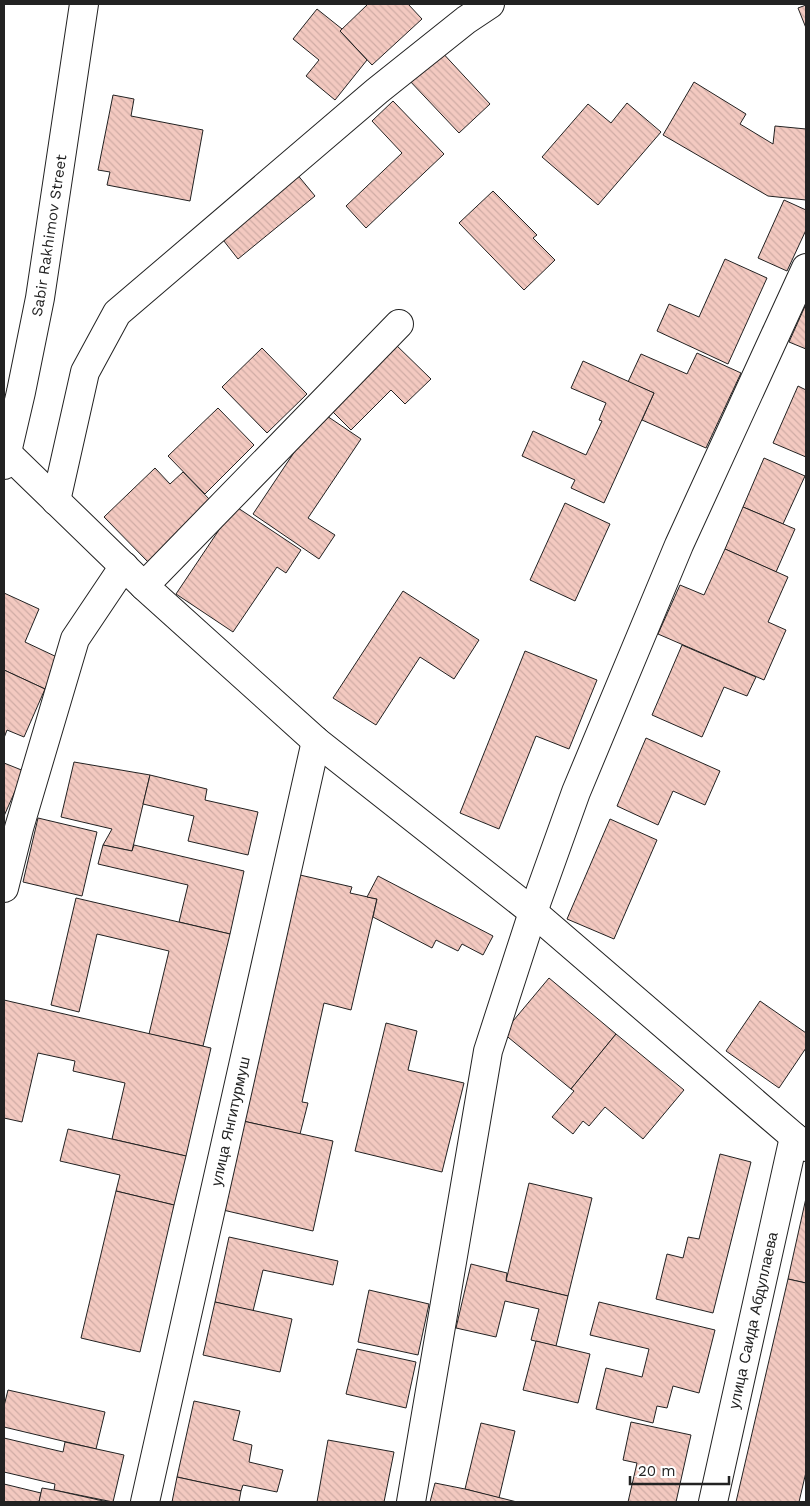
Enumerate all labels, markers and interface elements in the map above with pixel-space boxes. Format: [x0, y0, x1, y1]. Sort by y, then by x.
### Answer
street label: Sabir Rakhimov Street [27, 153, 70, 318]
street label: улица Янгитурмуш [207, 1055, 254, 1188]
street label: улица Саида Абдуллаева [725, 1230, 782, 1411]
scale bar [630, 1454, 729, 1486]
text: 20 m [638, 1462, 676, 1480]

